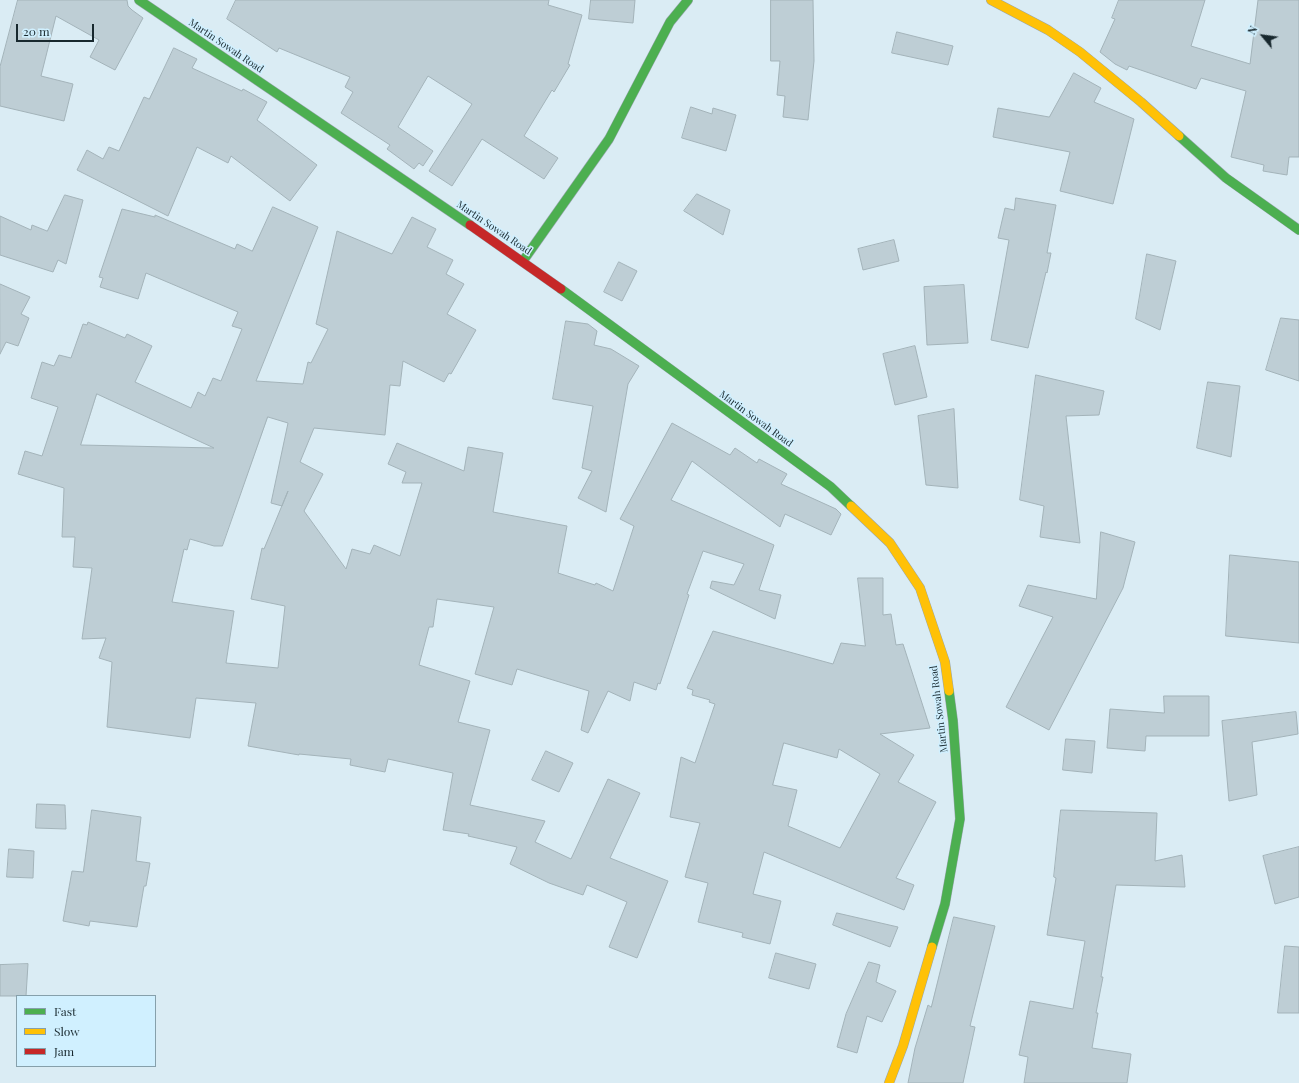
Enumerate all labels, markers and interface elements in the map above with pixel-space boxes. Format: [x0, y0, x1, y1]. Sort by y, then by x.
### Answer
scale bar [18, 16, 96, 42]
north arrow [1243, 16, 1283, 56]
street label: Martin Sowah Road [186, 17, 266, 75]
text: 20 m [23, 23, 50, 39]
text: N [1244, 23, 1261, 37]
street label: Martin Sowah Road [454, 199, 534, 257]
street label: Martin Sowah Road [717, 388, 795, 450]
street label: Martin Sowah Road [928, 665, 950, 753]
legend [16, 995, 156, 1067]
text: Fast [54, 1003, 76, 1019]
text: Slow [54, 1023, 80, 1039]
text: Jam [54, 1043, 74, 1059]

